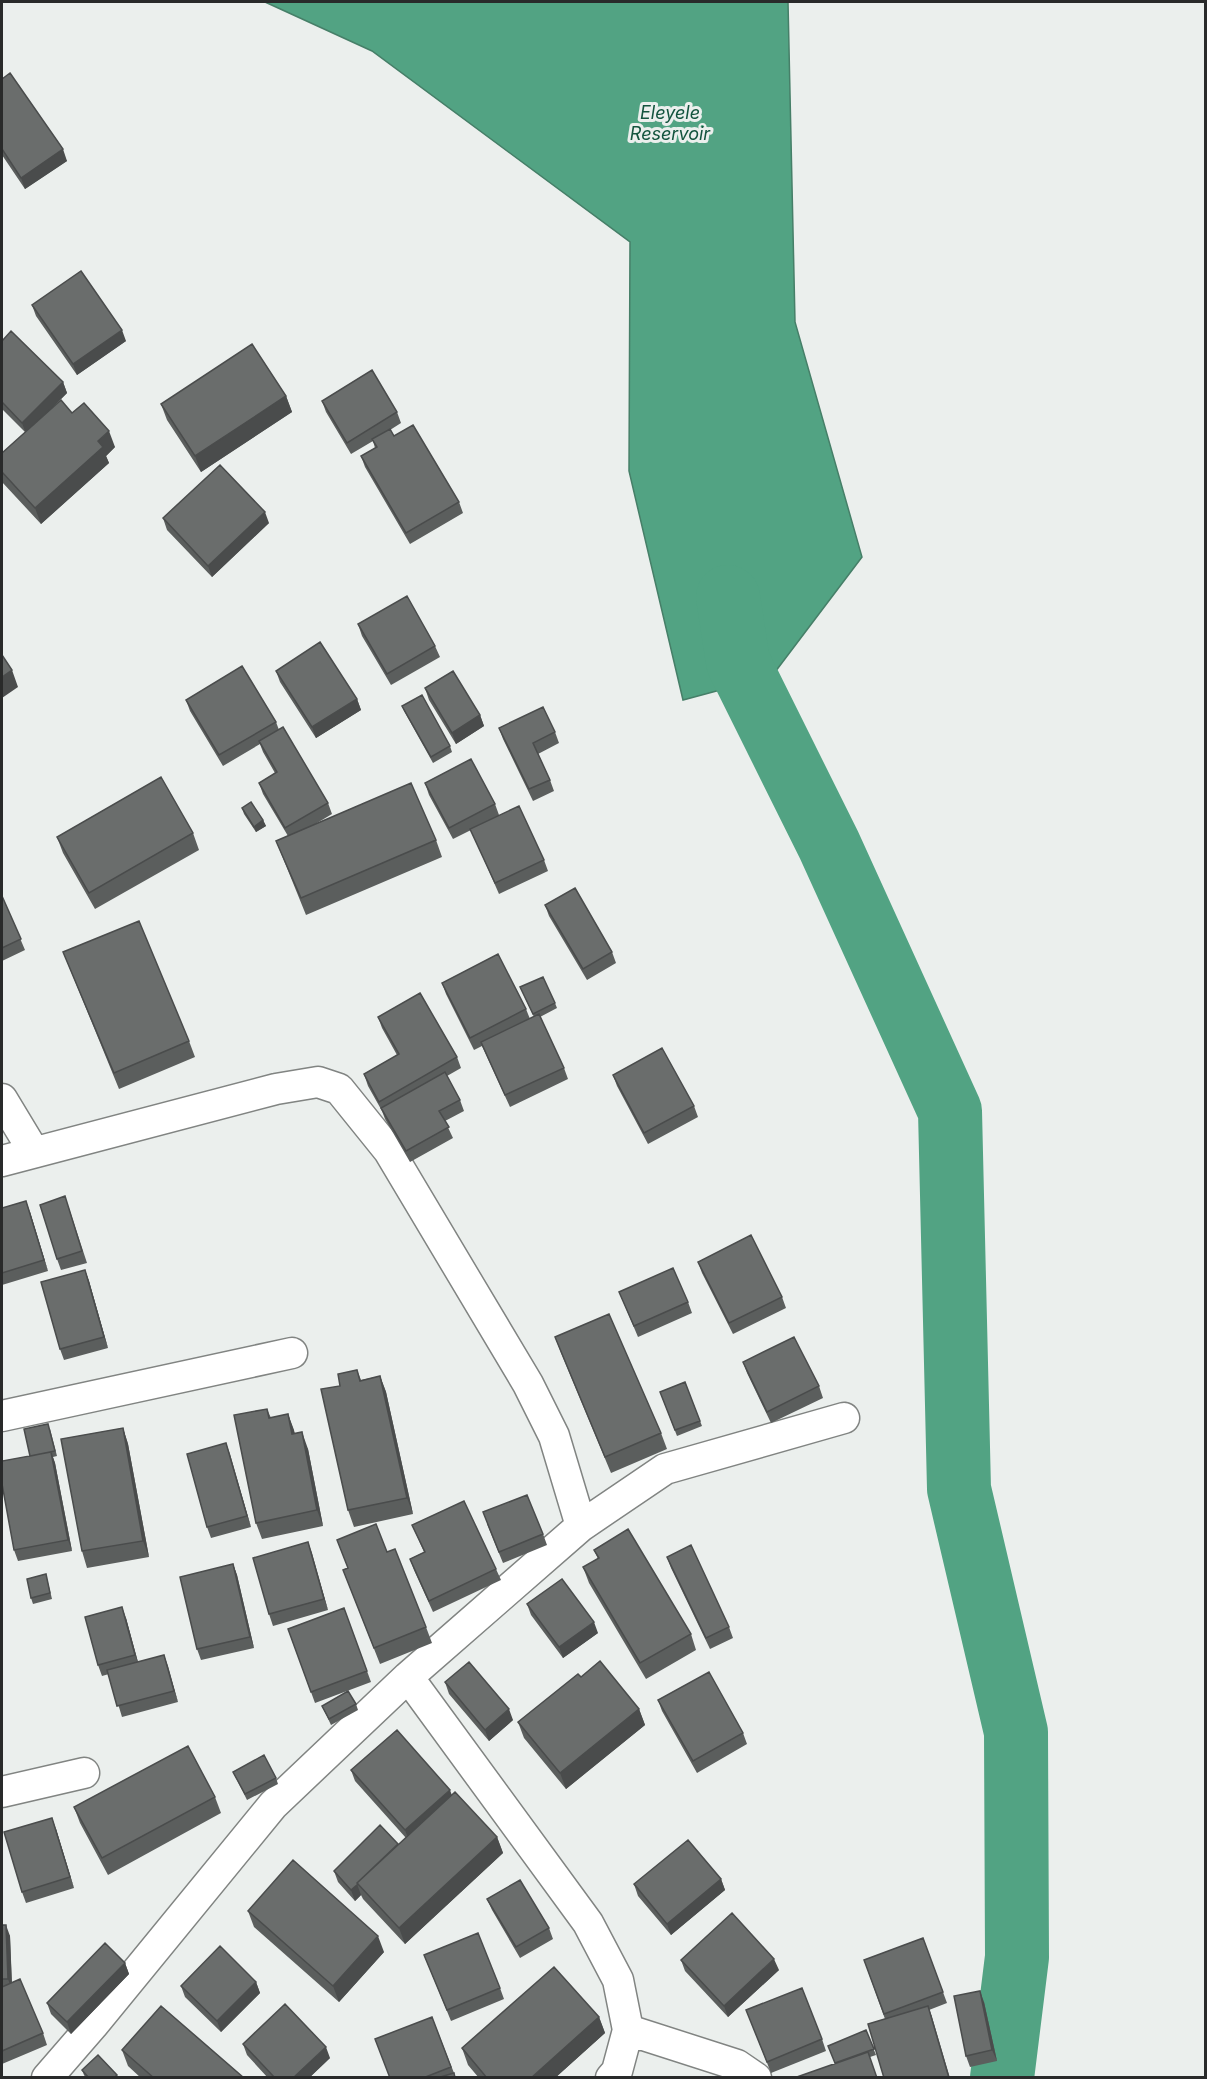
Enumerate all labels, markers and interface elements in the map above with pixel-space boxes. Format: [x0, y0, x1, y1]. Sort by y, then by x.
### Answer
water label: Eleyele Reservoir [630, 102, 711, 144]

